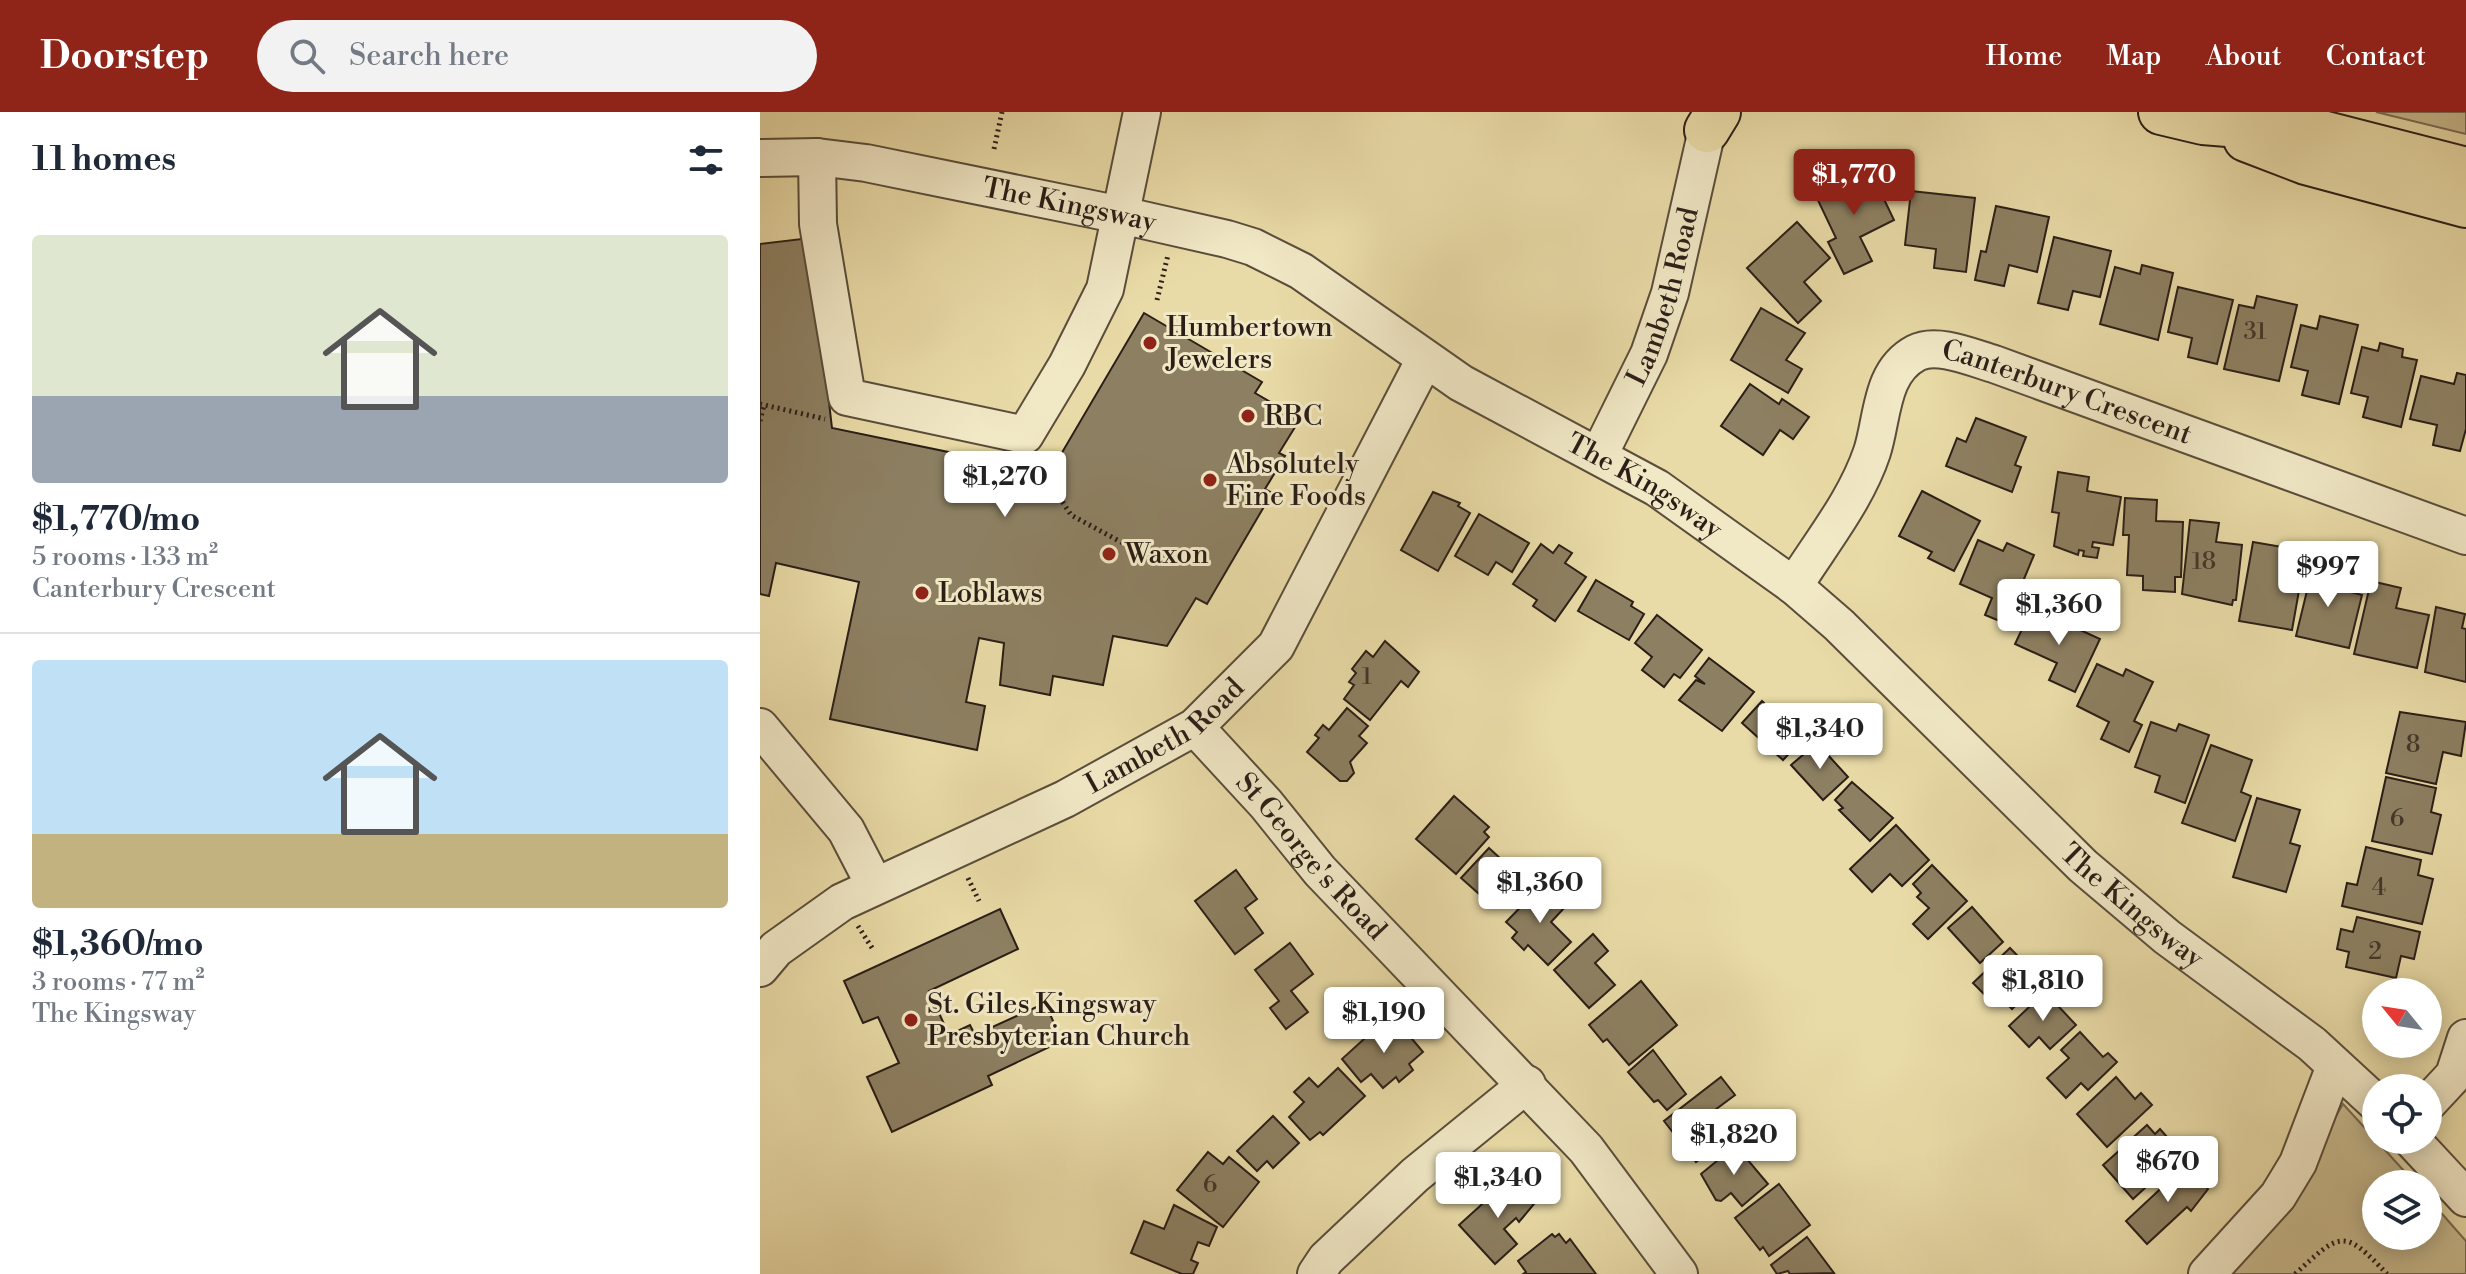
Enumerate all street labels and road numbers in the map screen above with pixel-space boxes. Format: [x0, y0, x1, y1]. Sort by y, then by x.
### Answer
street label: The Kingsway [979, 170, 1160, 240]
street label: Lambeth Road [1619, 204, 1706, 392]
street label: Canterbury Crescent [1939, 332, 2197, 452]
street label: The Kingsway [1561, 425, 1730, 547]
street label: Lambeth Road [1079, 670, 1252, 802]
street label: St George's Road [1228, 765, 1394, 948]
street label: The Kingsway [2053, 836, 2211, 976]

